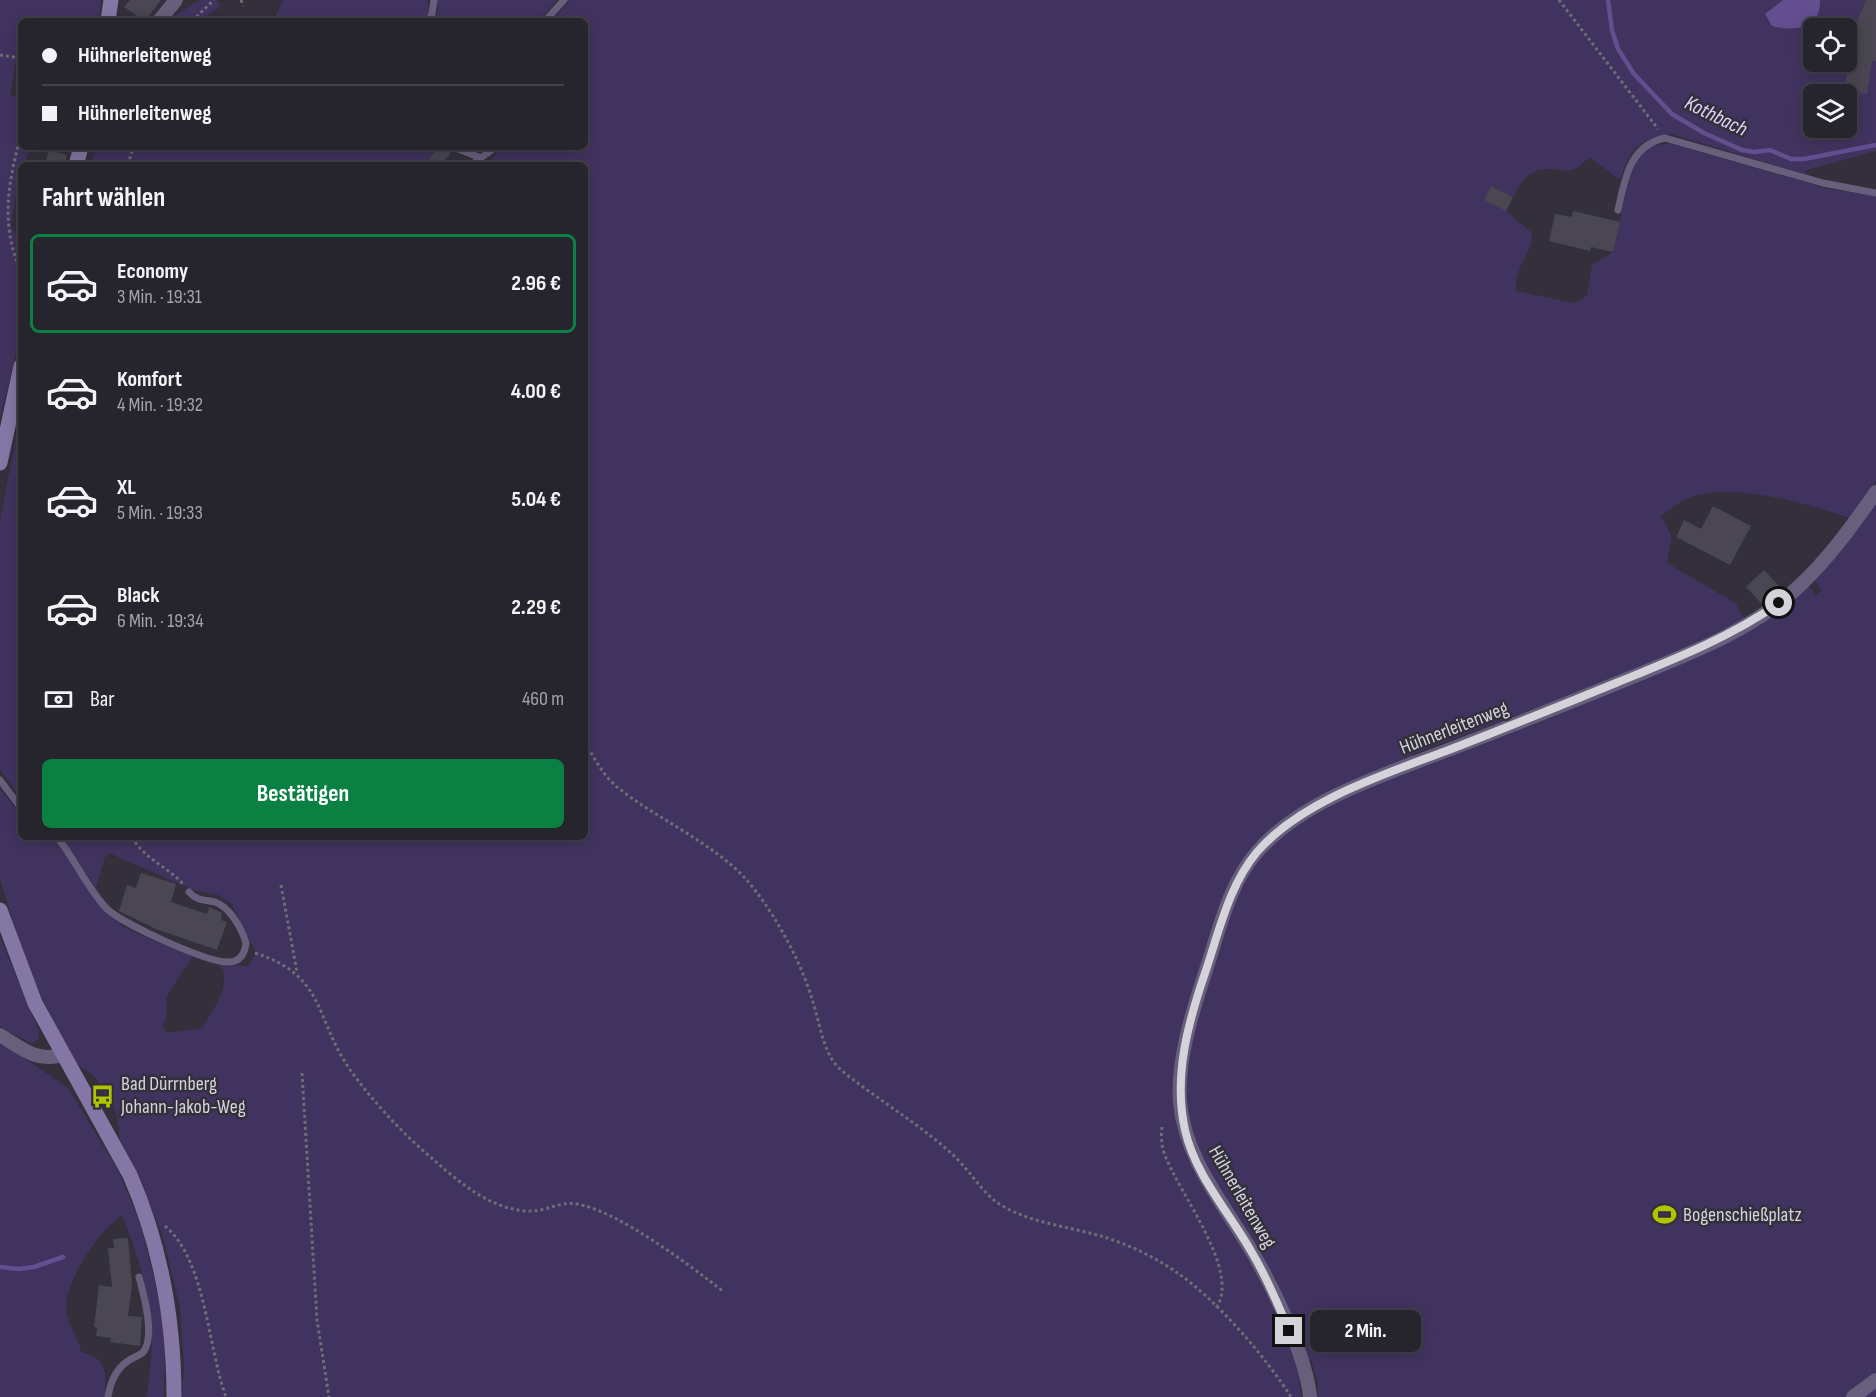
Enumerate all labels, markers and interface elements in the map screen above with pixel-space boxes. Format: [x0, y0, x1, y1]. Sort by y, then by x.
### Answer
map controls [1803, 18, 1857, 138]
button: locate [1803, 18, 1857, 72]
text: Hühnerleitenweg [78, 42, 212, 69]
button: layers [1803, 84, 1857, 138]
water label: Kothbach [1681, 90, 1752, 142]
text: Hühnerleitenweg [78, 100, 212, 127]
text: Fahrt wählen [42, 182, 165, 214]
icon: car [45, 257, 99, 311]
text: Economy [117, 258, 188, 285]
text: 2.96 € [511, 270, 561, 297]
text: 3 Min. · 19:31 [117, 285, 202, 309]
icon: car [45, 365, 99, 419]
text: Komfort [117, 366, 182, 393]
text: 4.00 € [511, 378, 561, 405]
text: 4 Min. · 19:32 [117, 393, 203, 417]
icon: car [45, 473, 99, 527]
text: XL [117, 474, 136, 501]
text: 5.04 € [511, 486, 561, 513]
text: 5 Min. · 19:33 [117, 501, 203, 525]
icon: car [45, 581, 99, 635]
text: Black [117, 582, 159, 609]
route start [1765, 589, 1792, 616]
text: 2.29 € [511, 594, 561, 621]
text: 6 Min. · 19:34 [117, 609, 204, 633]
icon: cash [42, 683, 75, 716]
text: Bar [90, 686, 115, 713]
text: 460 m [522, 687, 564, 711]
street label: Hühnerleitenweg [1396, 696, 1512, 760]
button: Bestätigen [42, 759, 564, 828]
place label: Bad Dürrnberg Johann-Jakob-Weg [120, 1072, 246, 1119]
bus stop icon: Bad Dürrnberg Johann-Jakob-Weg [90, 1083, 116, 1109]
street label: Hühnerleitenweg [1203, 1141, 1281, 1253]
sports icon: Bogenschießplatz [1652, 1202, 1678, 1228]
place label: Bogenschießplatz [1683, 1203, 1802, 1227]
callout: 2 Min. [1310, 1310, 1421, 1352]
route end [1275, 1317, 1302, 1344]
text: 2 Min. [1344, 1319, 1387, 1343]

